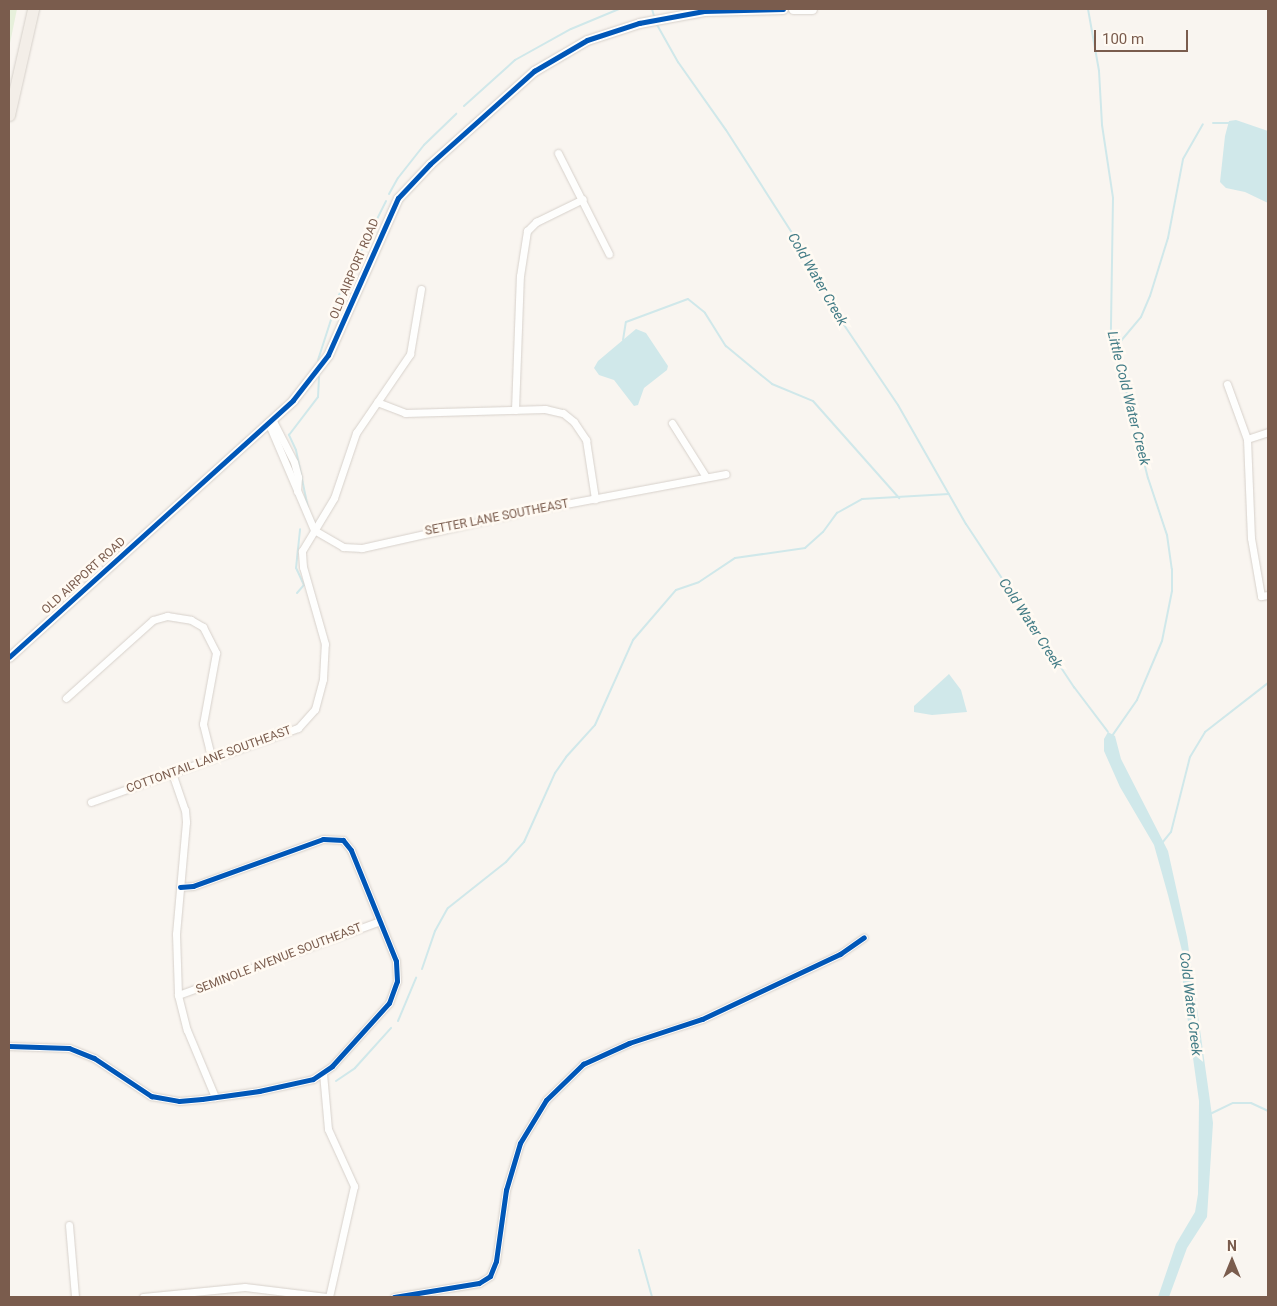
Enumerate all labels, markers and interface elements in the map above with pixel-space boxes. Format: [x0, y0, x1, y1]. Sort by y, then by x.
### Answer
scale bar [1097, 20, 1191, 52]
text: 100 m [1102, 30, 1144, 48]
street label: OLD AIRPORT ROAD [327, 216, 383, 322]
water label: Cold Water Creek [785, 230, 851, 328]
water label: Little Cold Water Creek [1104, 329, 1154, 467]
street label: SETTER LANE SOUTHEAST [424, 497, 570, 539]
street label: OLD AIRPORT ROAD [39, 534, 129, 618]
water label: Cold Water Creek [996, 575, 1066, 671]
street label: COTTONTAIL LANE SOUTHEAST [124, 723, 294, 797]
street label: SEMINOLE AVENUE SOUTHEAST [194, 921, 364, 997]
water label: Cold Water Creek [1176, 951, 1206, 1057]
north arrow [1207, 1236, 1257, 1286]
text: N [1227, 1238, 1237, 1254]

